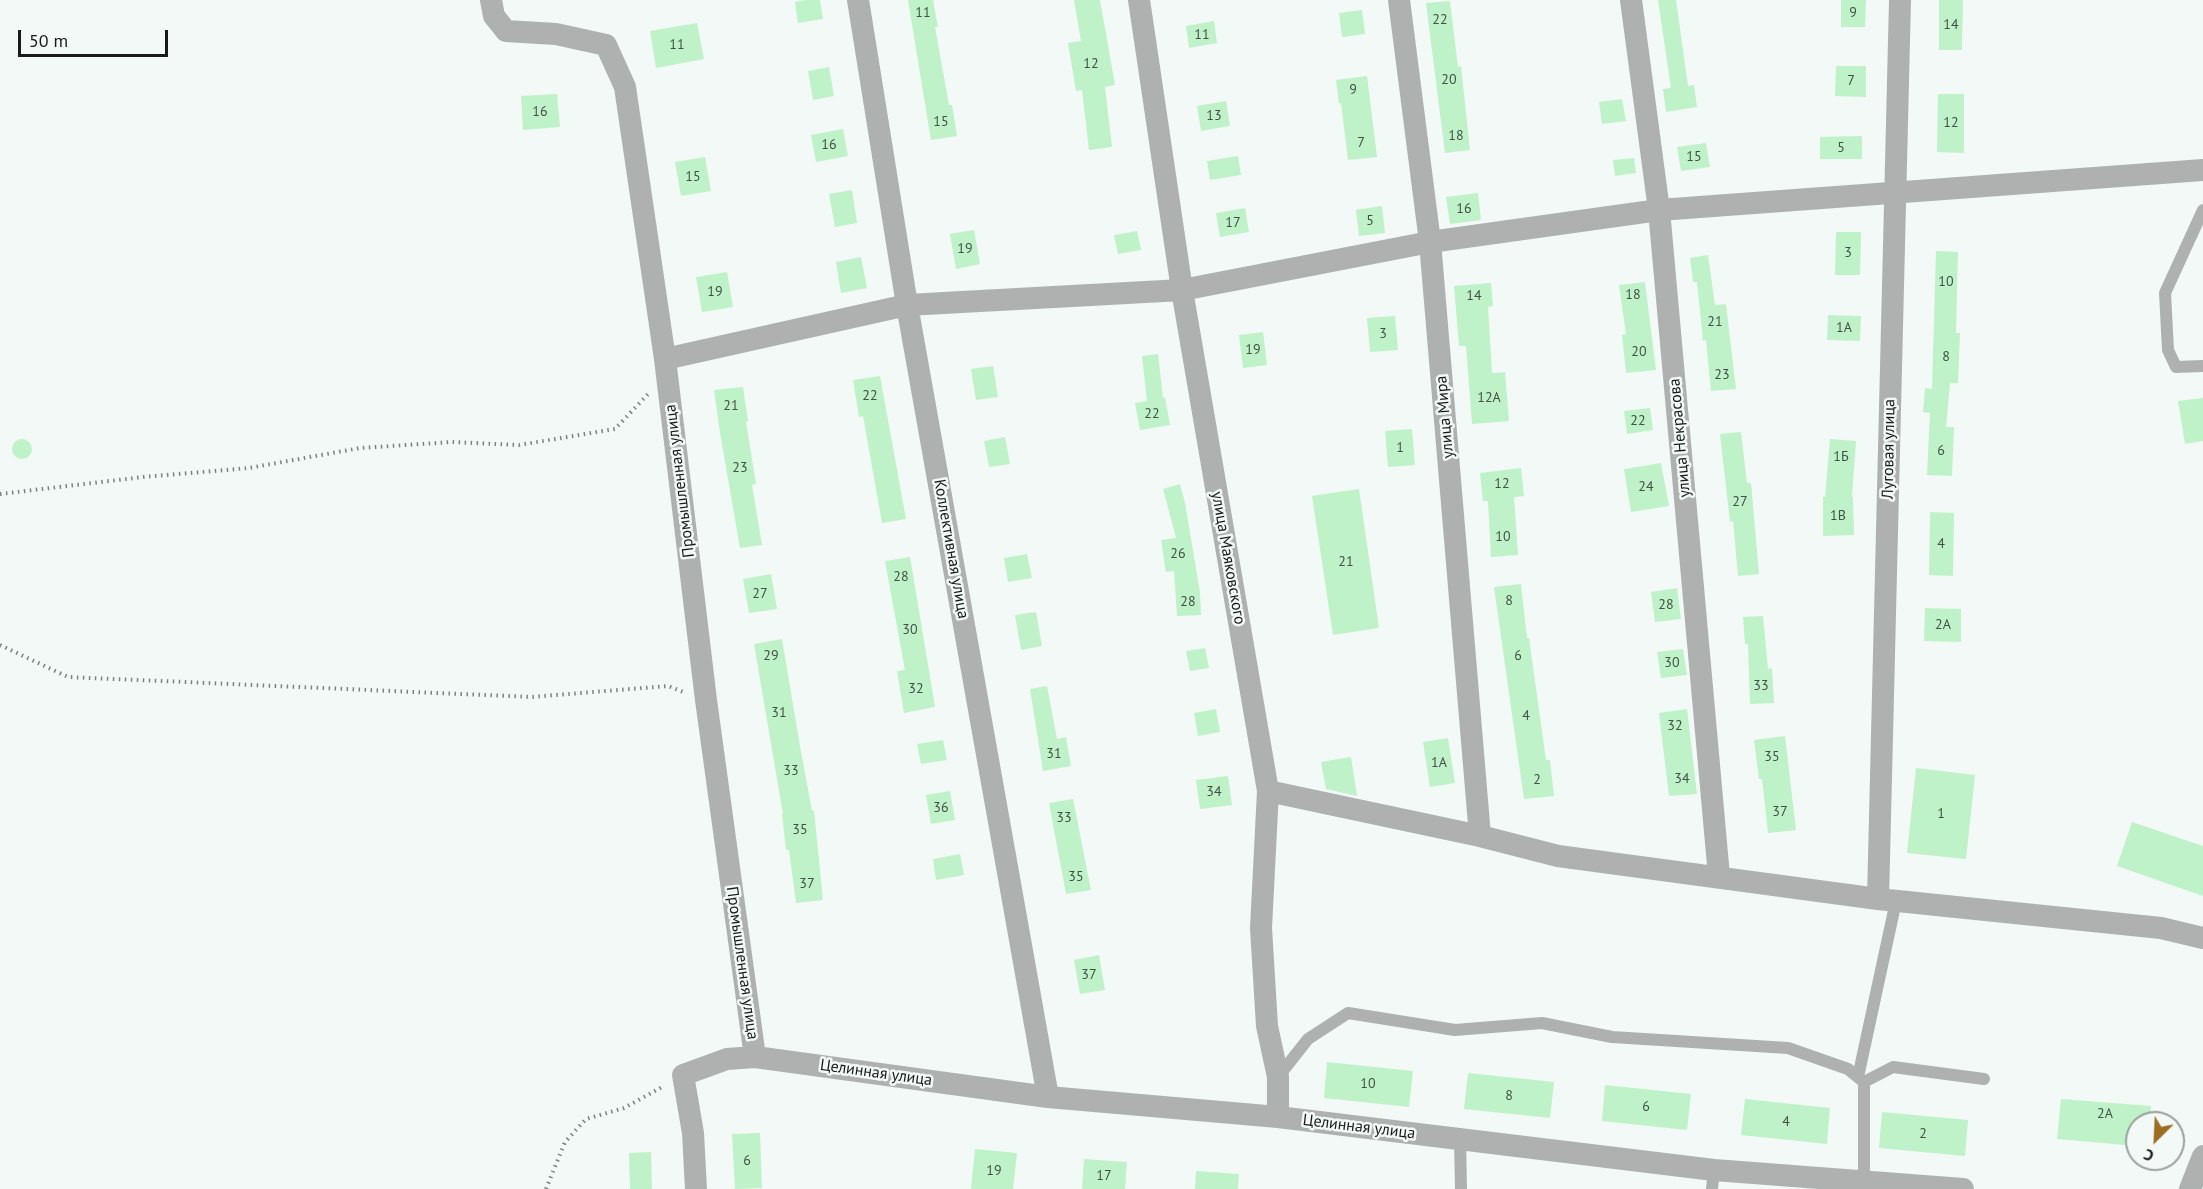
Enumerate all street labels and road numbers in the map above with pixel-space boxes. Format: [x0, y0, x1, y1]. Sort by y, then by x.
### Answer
street label: улица Мира [1432, 375, 1458, 459]
street label: улица Некрасова [1665, 378, 1695, 498]
street label: Луговая улица [1879, 399, 1899, 499]
street label: Промышленная улица [661, 403, 699, 559]
street label: Коллективная улица [929, 478, 973, 620]
street label: улица Маяковского [1207, 490, 1249, 626]
street label: Промышленная улица [722, 885, 762, 1041]
street label: Целинная улица [819, 1056, 933, 1090]
street label: Целинная улица [1302, 1111, 1416, 1143]

